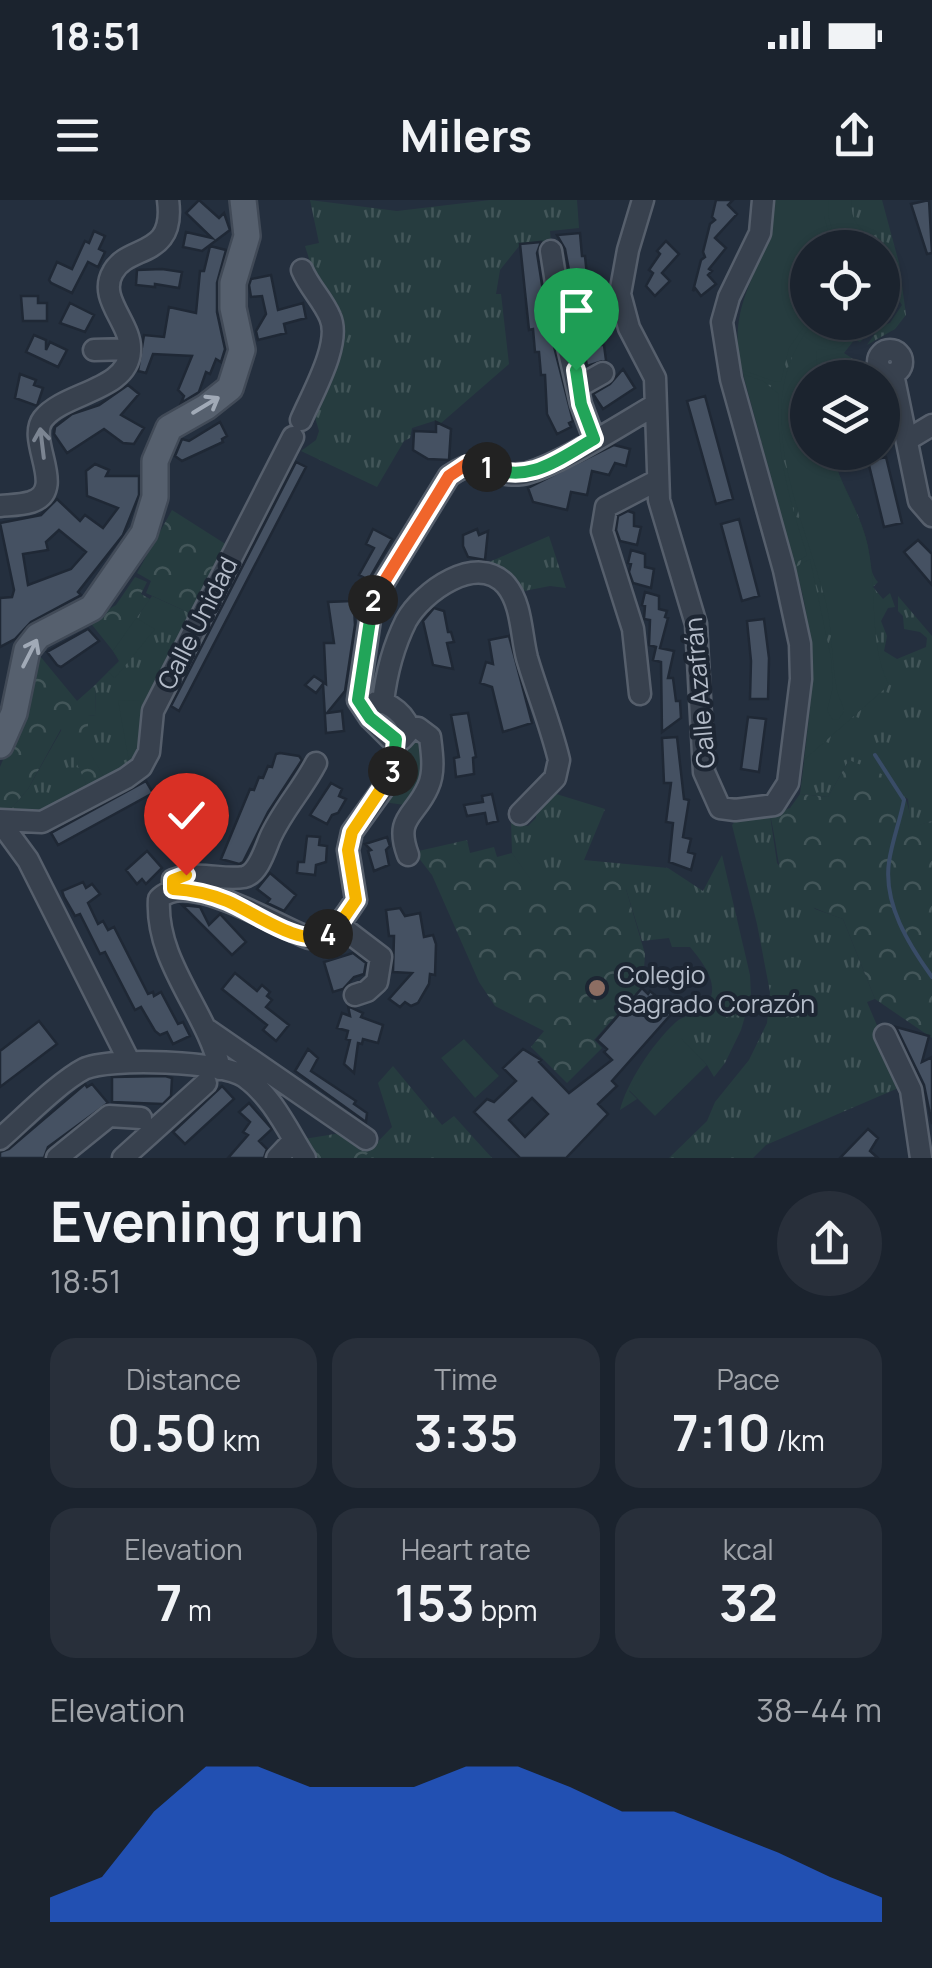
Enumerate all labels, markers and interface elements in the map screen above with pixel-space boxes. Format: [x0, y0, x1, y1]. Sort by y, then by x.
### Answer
text: 18:51 [50, 9, 142, 61]
text: Milers [400, 104, 532, 166]
icon: menu [50, 108, 105, 163]
icon: share [827, 108, 882, 163]
map controls [790, 230, 900, 470]
button: locate [790, 230, 900, 340]
pin [534, 268, 619, 371]
icon: arrive [549, 283, 604, 338]
button: layers [790, 360, 900, 470]
one-way arrow [191, 395, 220, 415]
one-way arrow [32, 428, 51, 460]
pin: 1 [462, 442, 512, 492]
text: 1 [481, 448, 493, 486]
street label: Calle Unidad [149, 551, 245, 695]
pin: 2 [348, 575, 398, 625]
text: 2 [365, 581, 381, 619]
street label: Calle Azafrán [675, 616, 723, 770]
one-way arrow [21, 639, 40, 668]
pin: 3 [368, 746, 418, 796]
text: 3 [385, 752, 401, 790]
pin [144, 773, 229, 876]
icon: check [159, 788, 214, 843]
pin: 4 [303, 909, 353, 959]
text: 4 [319, 915, 337, 953]
place label: Colegio Sagrado Corazón [617, 957, 815, 1021]
marker: Colegio Sagrado Corazón [586, 977, 608, 999]
text: Evening run [50, 1183, 364, 1259]
button: share [777, 1191, 882, 1296]
text: 18:51 [50, 1259, 122, 1303]
text: Distance [126, 1360, 241, 1398]
text: Time [434, 1360, 498, 1398]
text: Pace [717, 1360, 780, 1398]
text: 0.50 [107, 1398, 217, 1466]
text: 3:35 [414, 1398, 518, 1466]
text: 7:10 [672, 1398, 771, 1466]
text: km [217, 1421, 260, 1459]
text: /km [771, 1421, 825, 1459]
text: Elevation [125, 1530, 243, 1568]
text: Heart rate [401, 1530, 531, 1568]
text: kcal [723, 1530, 774, 1568]
text: 7 [156, 1568, 182, 1636]
text: 153 [395, 1568, 475, 1636]
text: 32 [719, 1568, 778, 1636]
text: m [182, 1591, 212, 1629]
text: bpm [475, 1591, 537, 1629]
text: Elevation [50, 1688, 185, 1732]
text: 38–44 m [756, 1688, 882, 1732]

